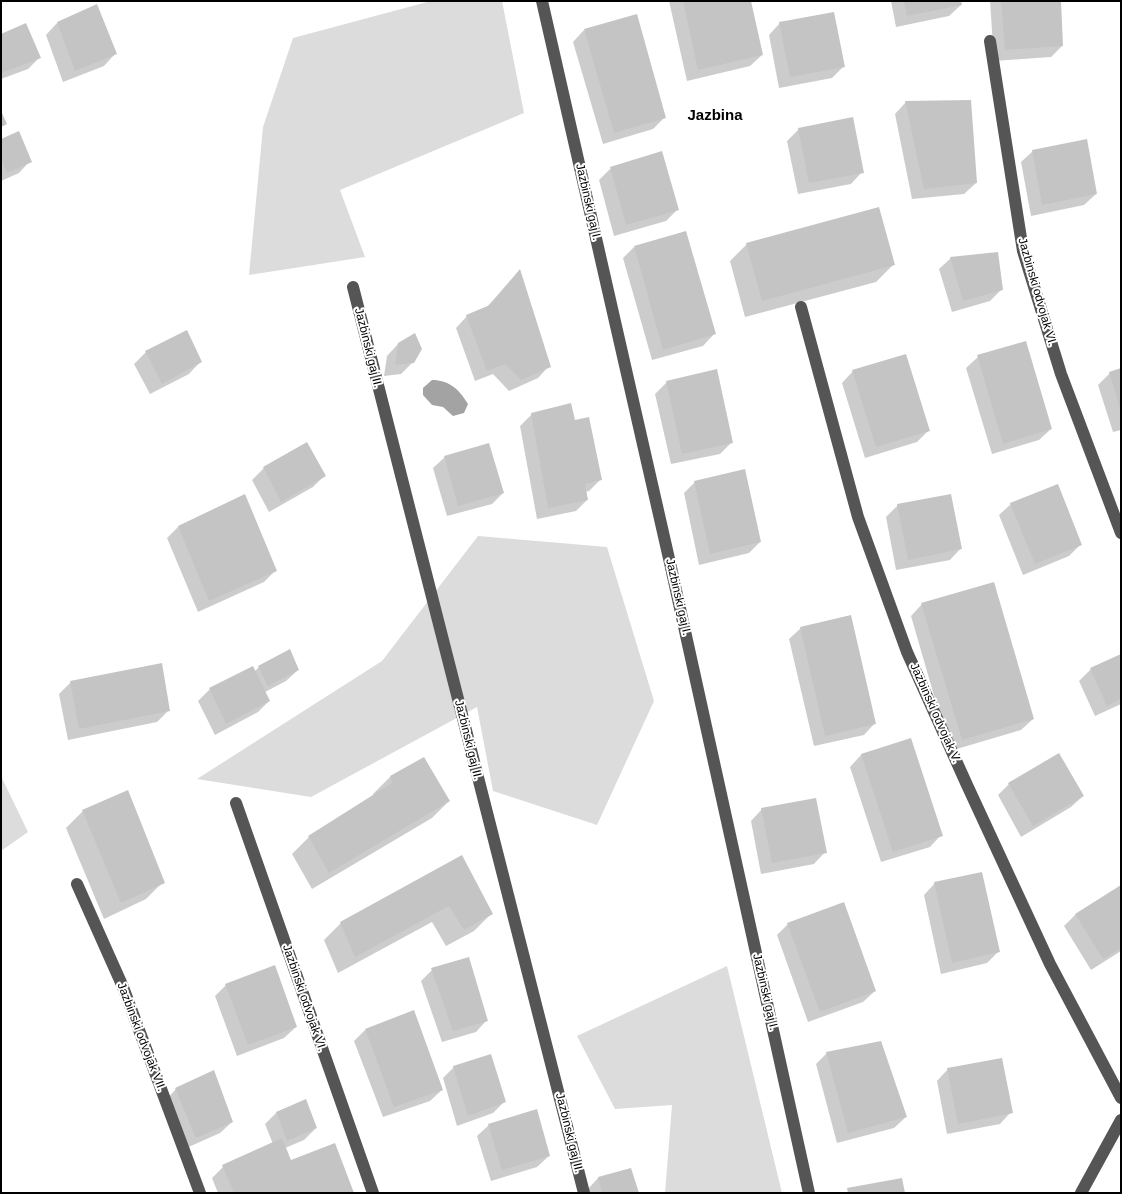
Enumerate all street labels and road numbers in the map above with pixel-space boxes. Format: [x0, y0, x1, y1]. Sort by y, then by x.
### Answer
street label: Jazbinski gaj I. [572, 162, 604, 242]
street label: Jazbinski odvojak VI. [1015, 236, 1059, 348]
street label: Jazbinski gaj II. [351, 306, 385, 390]
street label: Jazbinski gaj I. [662, 557, 694, 637]
street label: Jazbinski odvojak V. [907, 661, 963, 765]
street label: Jazbinski gaj II. [451, 698, 485, 782]
street label: Jazbinski odvojak VI. [279, 943, 329, 1053]
street label: Jazbinski gaj I. [749, 952, 781, 1032]
street label: Jazbinski odvojak VII. [114, 981, 168, 1093]
street label: Jazbinski gaj II. [552, 1091, 586, 1175]

